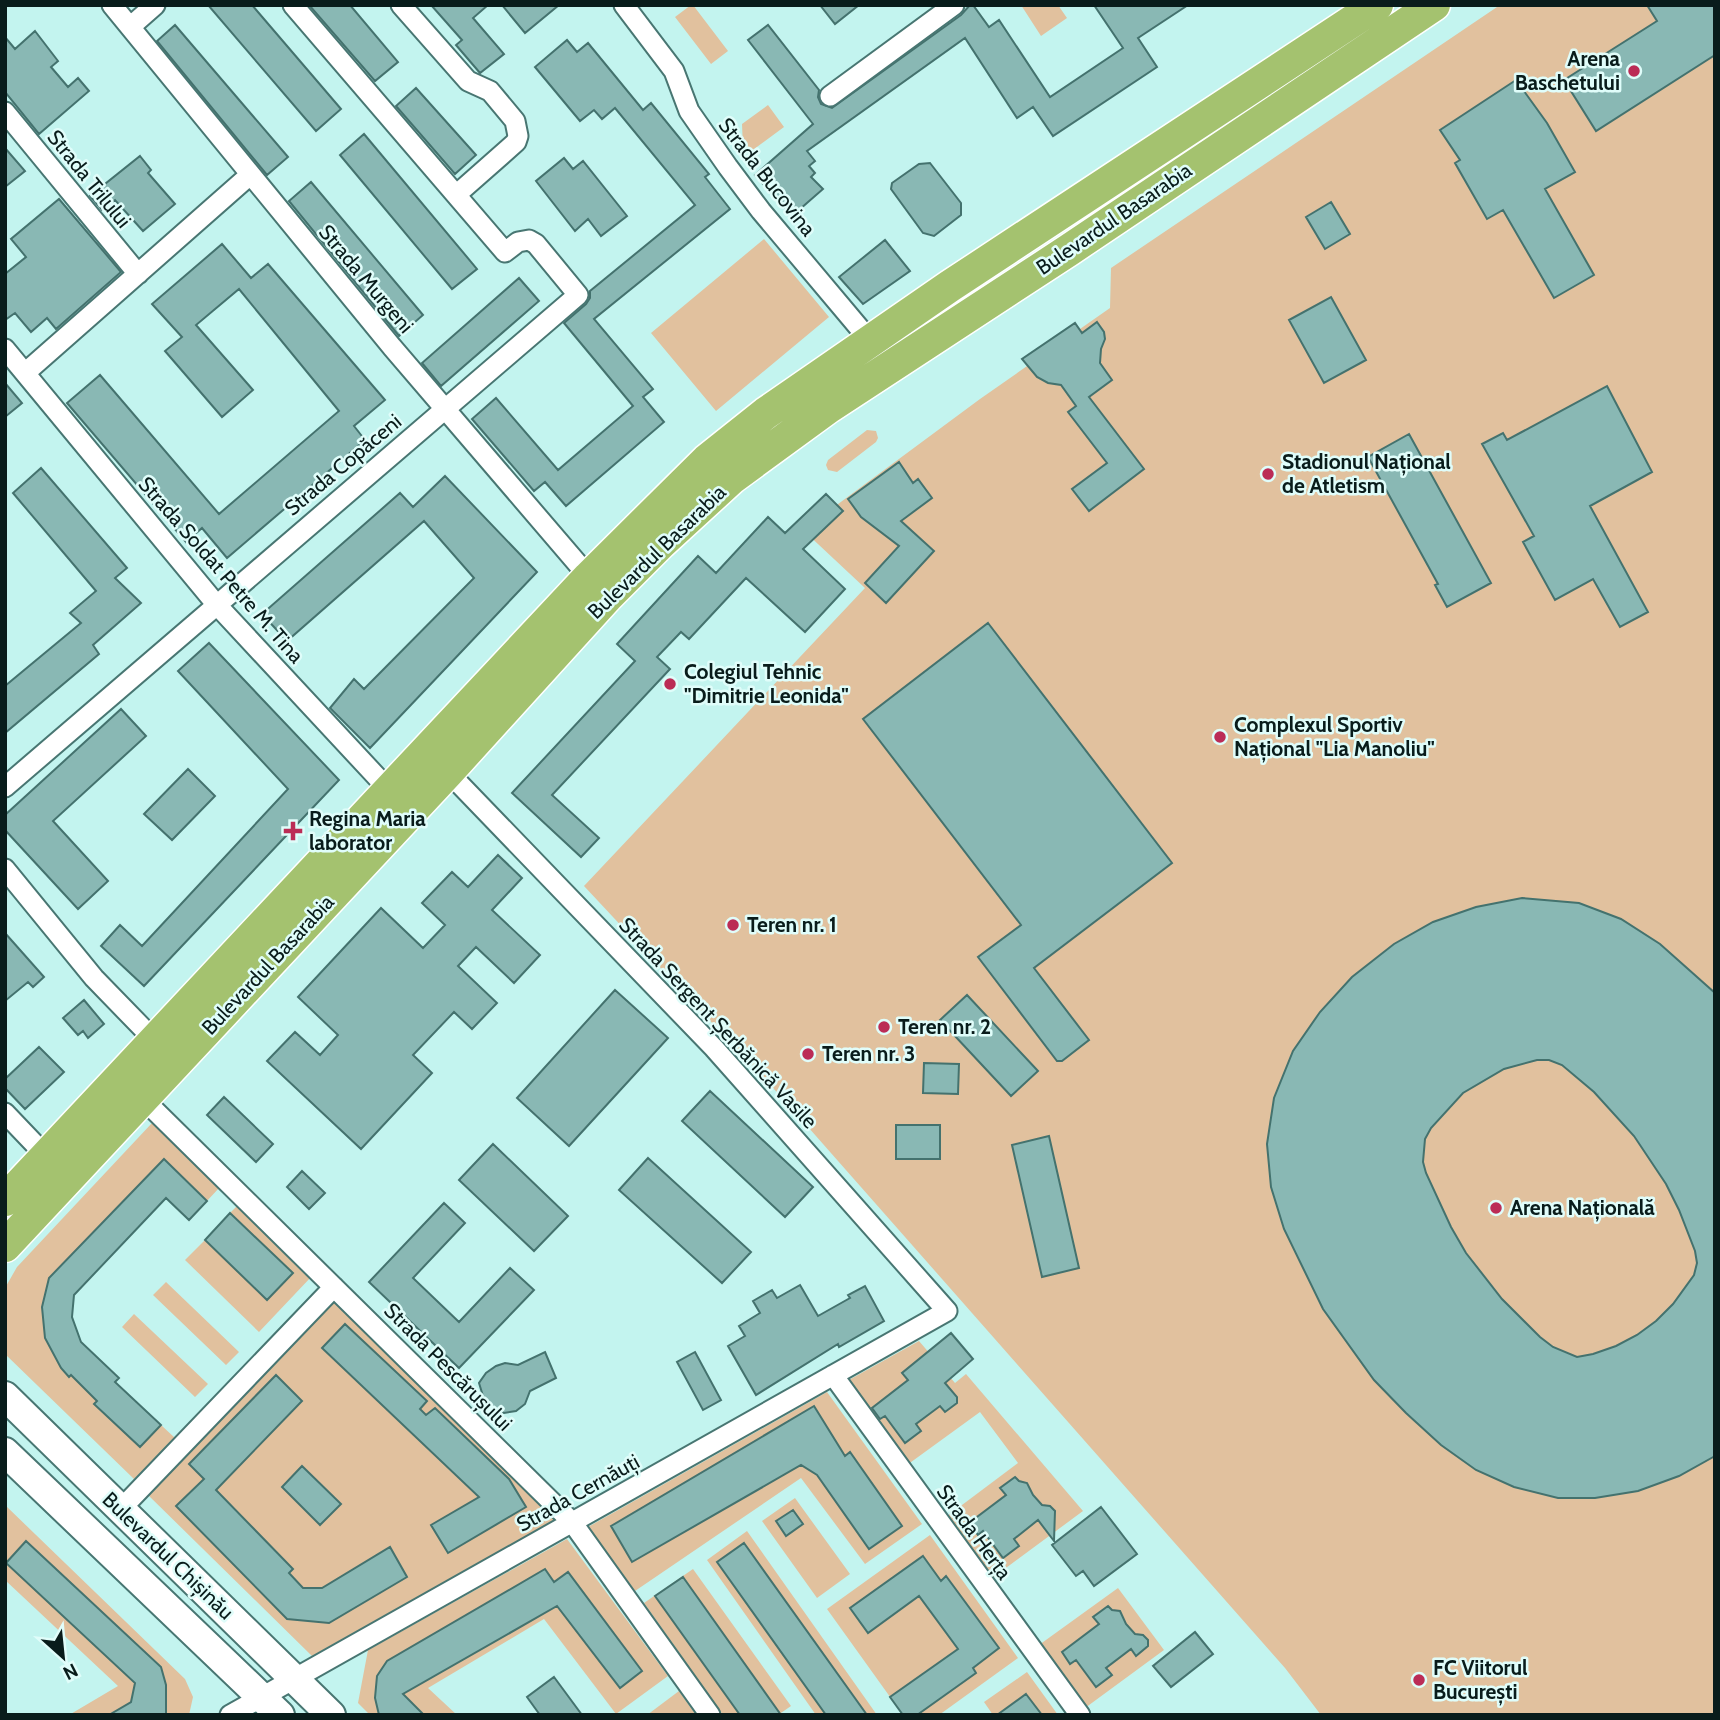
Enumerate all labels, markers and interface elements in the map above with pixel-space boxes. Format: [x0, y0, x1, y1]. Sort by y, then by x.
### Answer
place label: Arena Baschetului [1515, 46, 1621, 95]
marker: Arena Baschetului [1626, 63, 1642, 79]
street label: Strada Bucovina [714, 113, 821, 241]
street label: Strada Trilului [42, 125, 137, 233]
street label: Bulevardul Basarabia [1031, 157, 1196, 280]
street label: Strada Murgeni [314, 219, 419, 338]
street label: Strada Copăceni [279, 409, 406, 521]
place label: Stadionul Național de Atletism [1282, 449, 1451, 498]
marker: Stadionul Național de Atletism [1260, 466, 1276, 482]
street label: Strada Soldat Petre M. Tina [134, 471, 309, 668]
street label: Bulevardul Basarabia [582, 479, 731, 624]
place label: Colegiul Tehnic "Dimitrie Leonida" [684, 659, 849, 708]
marker: Colegiul Tehnic "Dimitrie Leonida" [662, 676, 678, 692]
place label: Complexul Sportiv Național "Lia Manoliu" [1234, 712, 1435, 763]
marker: Complexul Sportiv Național "Lia Manoliu" [1212, 729, 1228, 745]
place label: Regina Maria laborator [309, 806, 426, 855]
marker: Regina Maria laborator [283, 821, 303, 841]
street label: Bulevardul Basarabia [196, 890, 339, 1040]
street label: Strada Sergent Șerbănică Vasile [613, 912, 823, 1135]
place label: Teren nr. 1 [747, 912, 837, 937]
marker: Teren nr. 1 [725, 917, 741, 933]
place label: Teren nr. 2 [898, 1014, 991, 1039]
marker: Teren nr. 2 [876, 1019, 892, 1035]
place label: Teren nr. 3 [822, 1041, 915, 1066]
marker: Teren nr. 3 [800, 1046, 816, 1062]
place label: Arena Națională [1510, 1195, 1655, 1222]
marker: Arena Națională [1488, 1200, 1504, 1216]
street label: Strada Pescărușului [378, 1297, 518, 1437]
street label: Strada Cernăuți [512, 1449, 644, 1538]
street label: Strada Herța [930, 1479, 1017, 1585]
street label: Bulevardul Chișinău [96, 1487, 239, 1626]
north arrow [28, 1622, 98, 1692]
place label: FC Viitorul București [1433, 1655, 1528, 1706]
text: N [59, 1658, 82, 1685]
marker: FC Viitorul București [1411, 1672, 1427, 1688]

